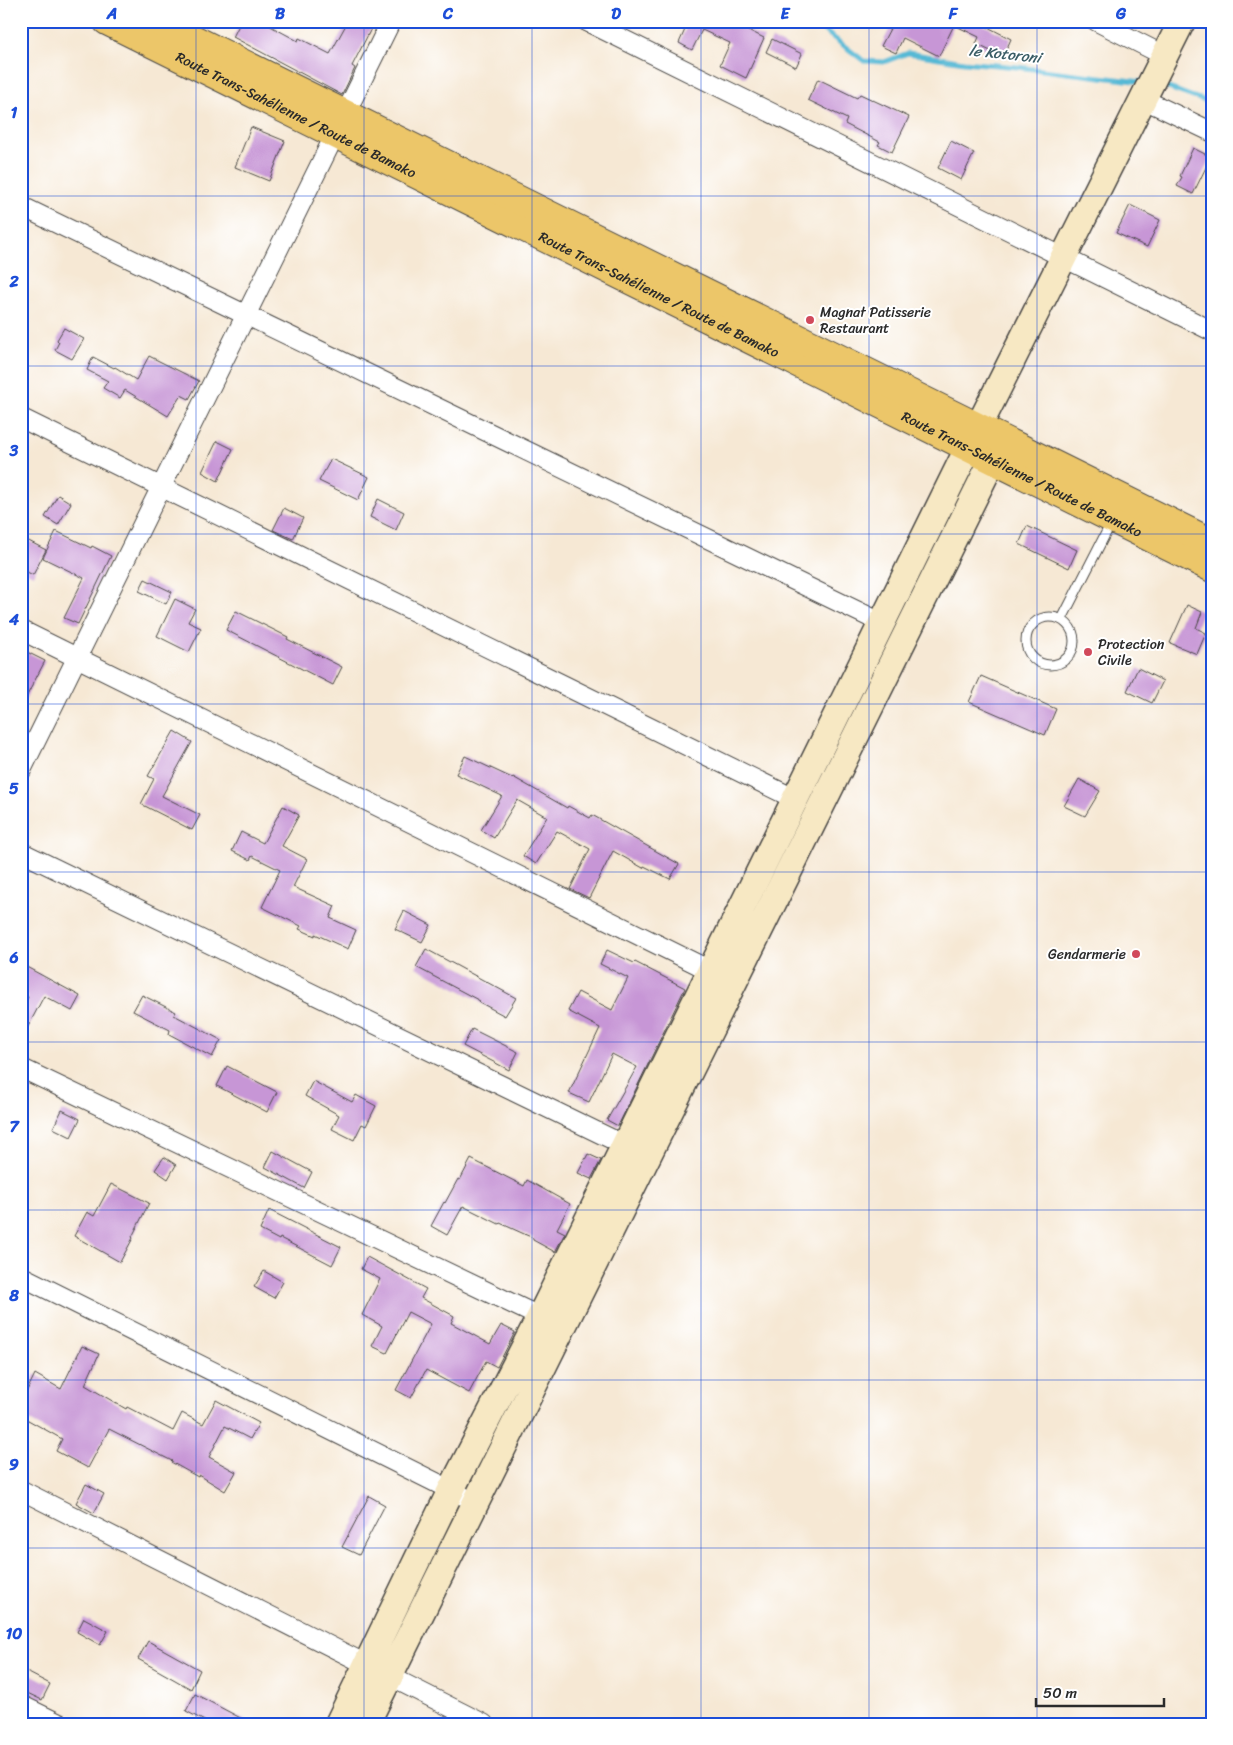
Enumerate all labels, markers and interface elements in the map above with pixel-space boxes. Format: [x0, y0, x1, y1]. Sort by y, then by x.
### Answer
text: A [106, 0, 117, 28]
text: B [275, 0, 286, 28]
text: C [442, 0, 454, 28]
text: D [611, 0, 621, 28]
text: E [781, 0, 791, 28]
text: F [948, 0, 959, 28]
text: G [1115, 0, 1127, 28]
water label: le Kotoroni [968, 37, 1045, 71]
street label: Route Trans-Sahélienne / Route de Bamako [171, 45, 421, 185]
text: 1 [11, 98, 18, 127]
street label: Route Trans-Sahélienne / Route de Bamako [534, 225, 784, 365]
text: 2 [8, 267, 19, 296]
place label: Magnat Patisserie Restaurant [820, 300, 931, 341]
marker: Magnat Patisserie Restaurant [804, 314, 816, 326]
street label: Route Trans-Sahélienne / Route de Bamako [897, 404, 1147, 545]
text: 3 [9, 436, 19, 465]
text: 4 [8, 605, 19, 634]
place label: Protection Civile [1098, 632, 1165, 673]
marker: Protection Civile [1082, 646, 1094, 658]
text: 5 [9, 774, 19, 803]
place label: Gendarmerie [1048, 942, 1126, 967]
text: 6 [8, 943, 19, 972]
marker: Gendarmerie [1130, 948, 1142, 960]
text: 7 [9, 1112, 20, 1141]
text: 8 [8, 1281, 19, 1310]
text: 9 [9, 1450, 19, 1479]
text: 10 [6, 1619, 22, 1648]
scale bar [1036, 1675, 1163, 1707]
text: 50 m [1043, 1680, 1078, 1706]

